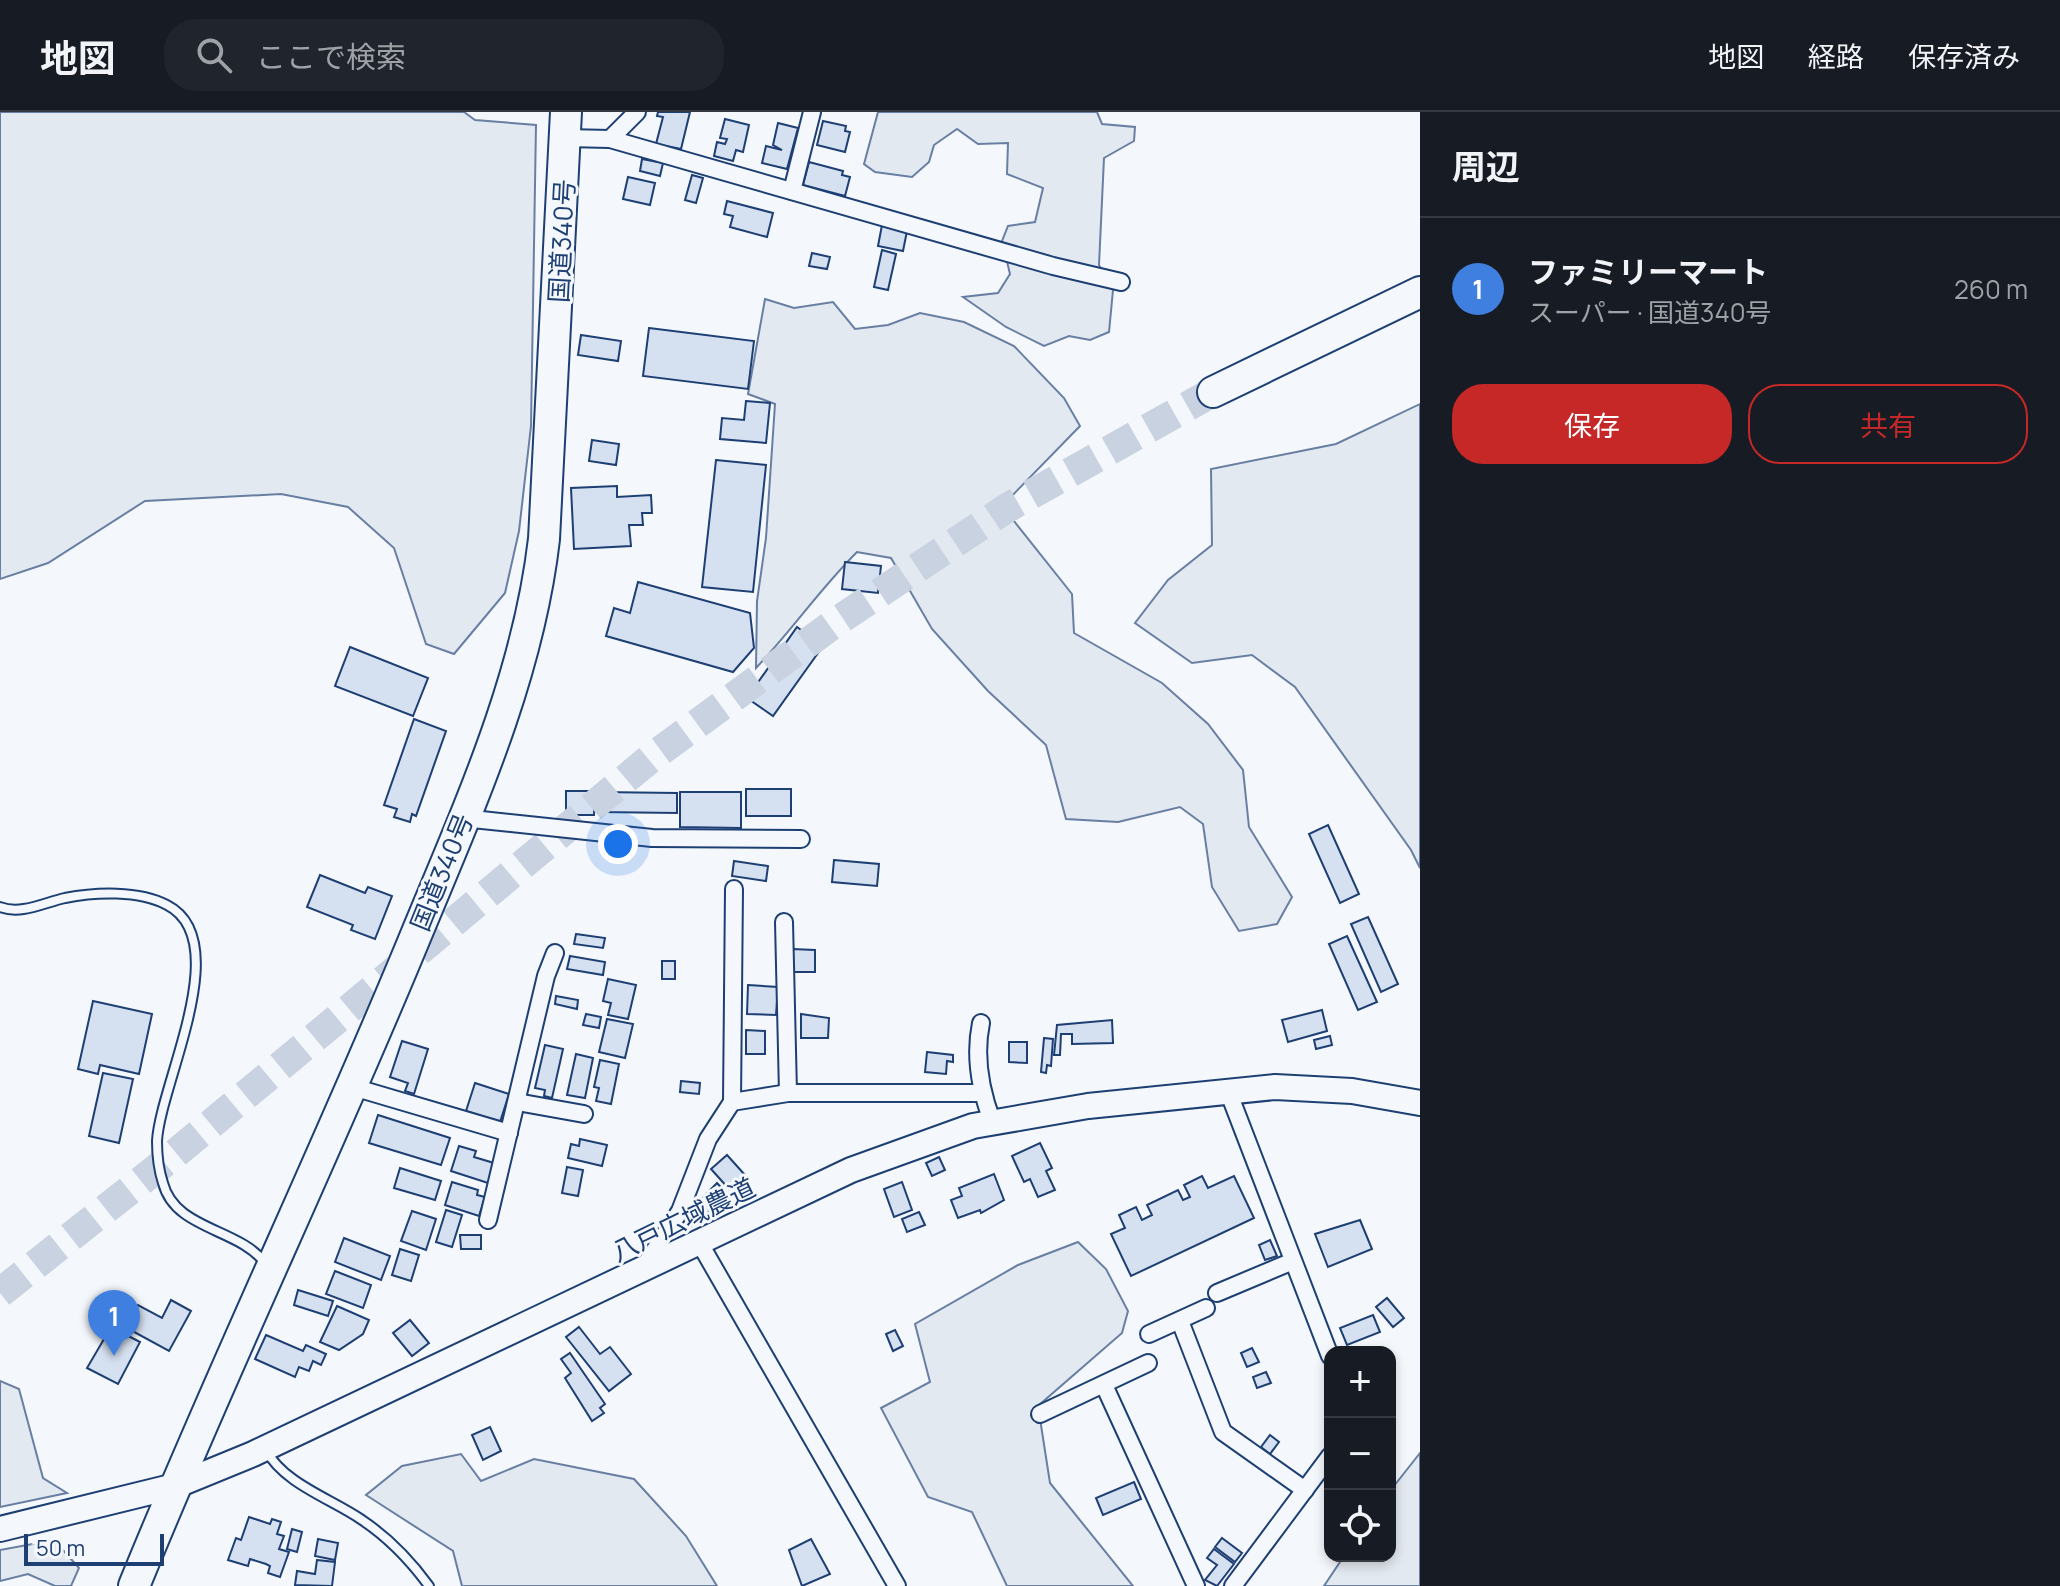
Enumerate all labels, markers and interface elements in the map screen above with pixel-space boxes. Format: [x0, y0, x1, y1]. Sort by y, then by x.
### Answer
search box [164, 19, 724, 91]
text: 地図 [40, 31, 116, 83]
icon: search [192, 33, 236, 77]
text: ここで検索 [256, 36, 406, 77]
text: 地図 [1708, 37, 1764, 75]
text: 経路 [1808, 37, 1864, 75]
text: 保存済み [1908, 37, 2020, 75]
text: 周辺 [1452, 143, 1520, 189]
street label: 国道340号 [540, 178, 582, 304]
text: ファミリーマート [1528, 251, 1768, 292]
text: 1 [1472, 271, 1484, 307]
text: 260 m [1954, 271, 2028, 307]
text: スーパー · 国道340号 [1528, 294, 1772, 330]
button: 保存 [1452, 384, 1732, 464]
button: 共有 [1748, 384, 2028, 464]
street label: 国道340号 [401, 808, 481, 936]
your location [598, 824, 638, 864]
street label: 八戸広域農道 [605, 1169, 761, 1269]
pin: 1 [88, 1290, 140, 1356]
map controls [1324, 1346, 1396, 1562]
button: + [1324, 1346, 1396, 1418]
button: − [1324, 1418, 1396, 1490]
button: locate [1324, 1490, 1396, 1562]
scale bar [24, 1530, 164, 1566]
text: 50 m [36, 1533, 85, 1563]

